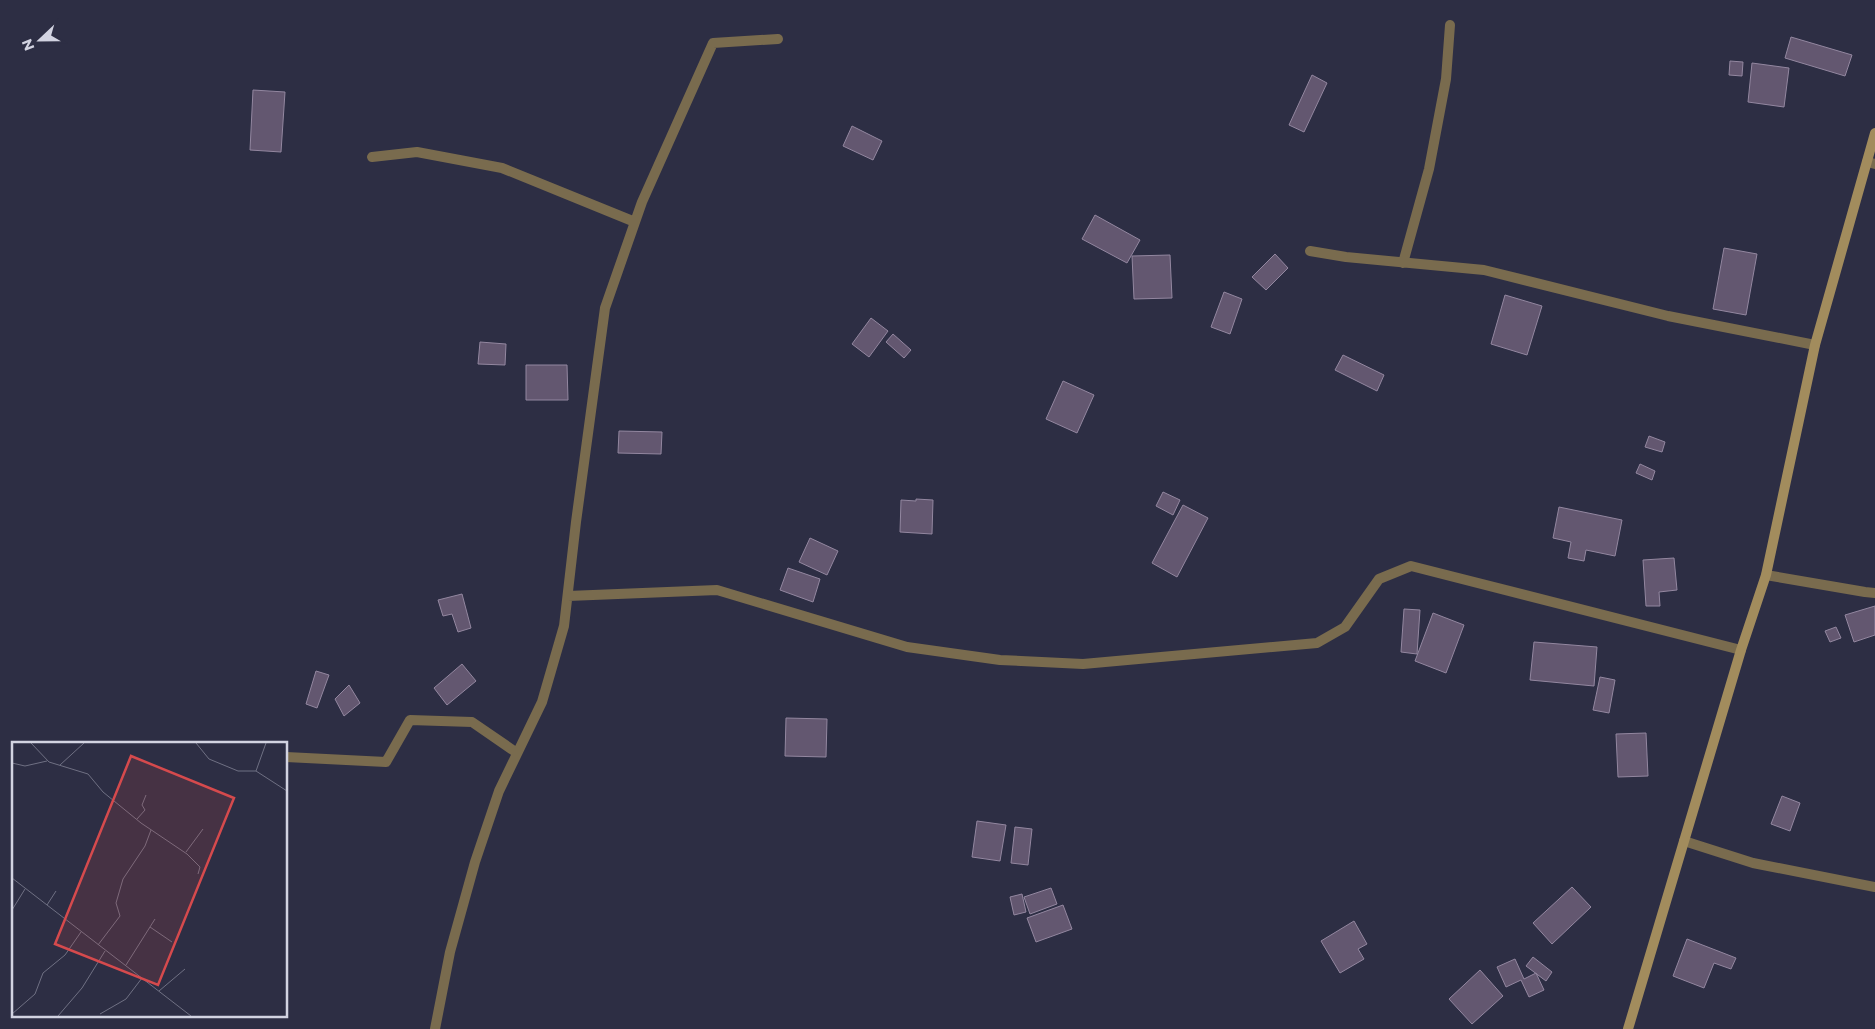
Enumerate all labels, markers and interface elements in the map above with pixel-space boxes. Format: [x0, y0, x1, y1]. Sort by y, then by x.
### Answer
north arrow [15, 15, 65, 65]
text: N [17, 36, 38, 53]
inset map [12, 742, 288, 1016]

